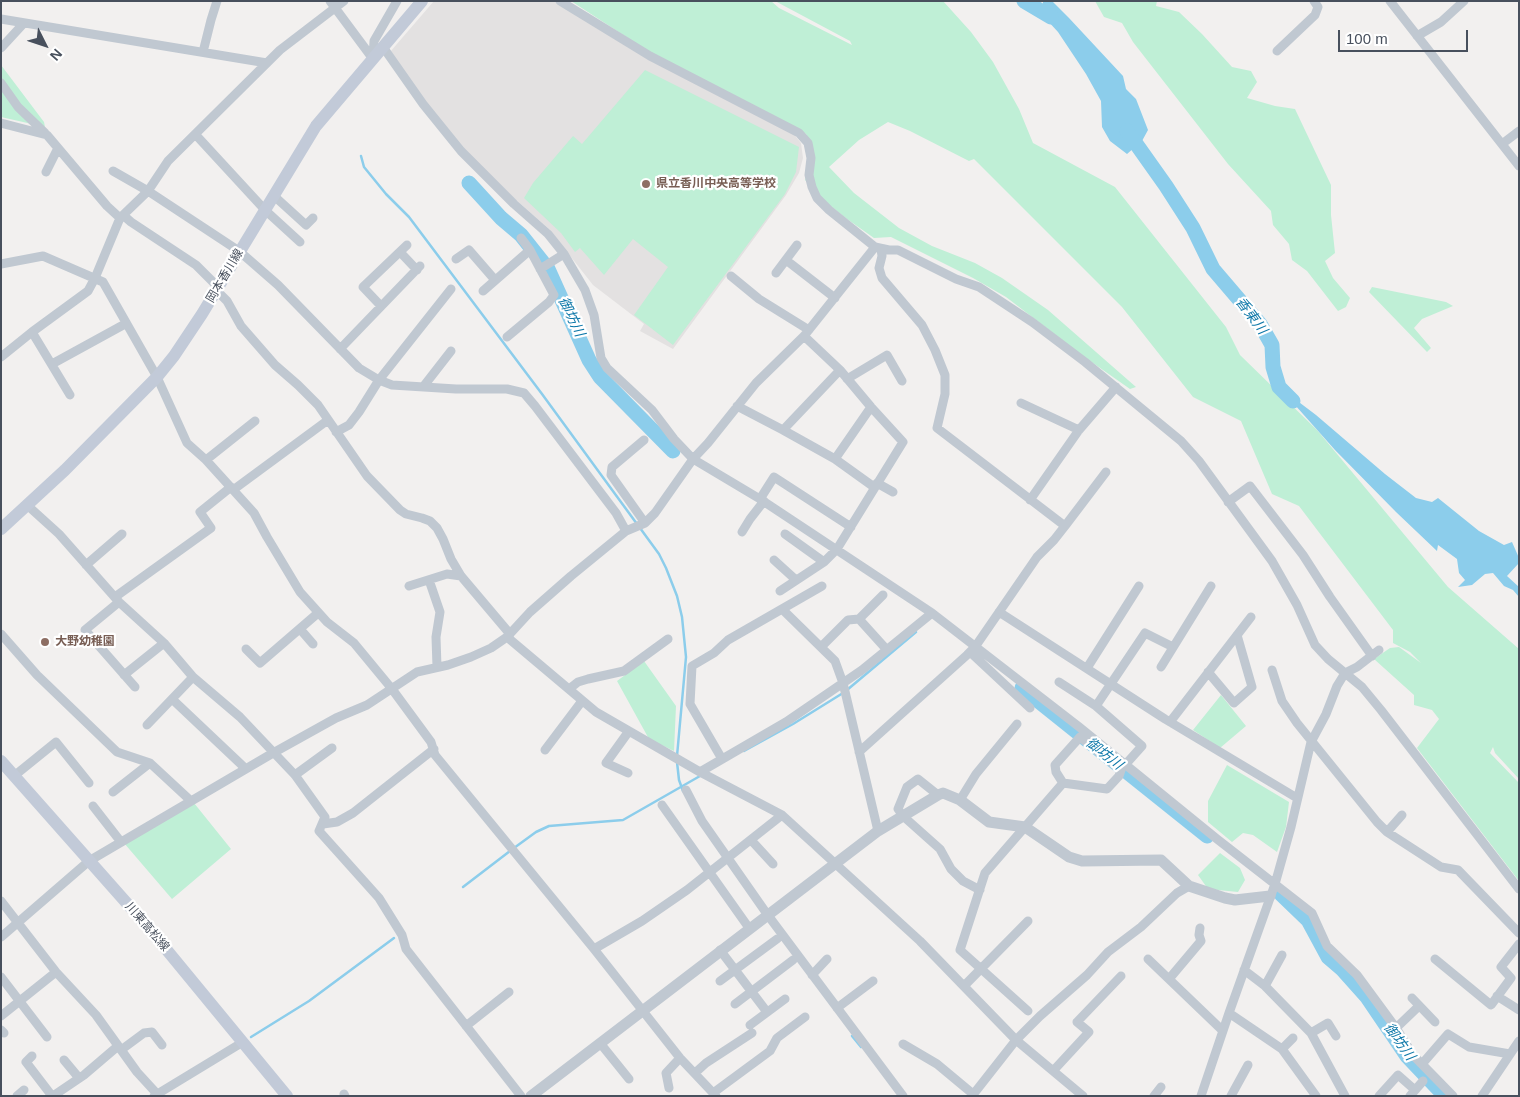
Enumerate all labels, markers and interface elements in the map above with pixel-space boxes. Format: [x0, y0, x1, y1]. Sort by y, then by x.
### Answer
north arrow [20, 20, 70, 70]
scale bar [1340, 20, 1470, 52]
text: 100 m [1346, 30, 1388, 47]
text: N [47, 46, 66, 64]
place label: 県立香川中央高等学校 [656, 177, 776, 191]
marker: 県立香川中央高等学校 [640, 178, 652, 190]
street label: 岡本香川線 [203, 247, 247, 305]
water label: 御坊川 [554, 294, 588, 340]
water label: 香東川 [1232, 294, 1270, 338]
place label: 大野幼稚園 [55, 635, 115, 649]
marker: 大野幼稚園 [39, 636, 51, 648]
water label: 御坊川 [1082, 734, 1126, 774]
street label: 川東高松線 [122, 900, 172, 954]
water label: 御坊川 [1380, 1020, 1418, 1064]

